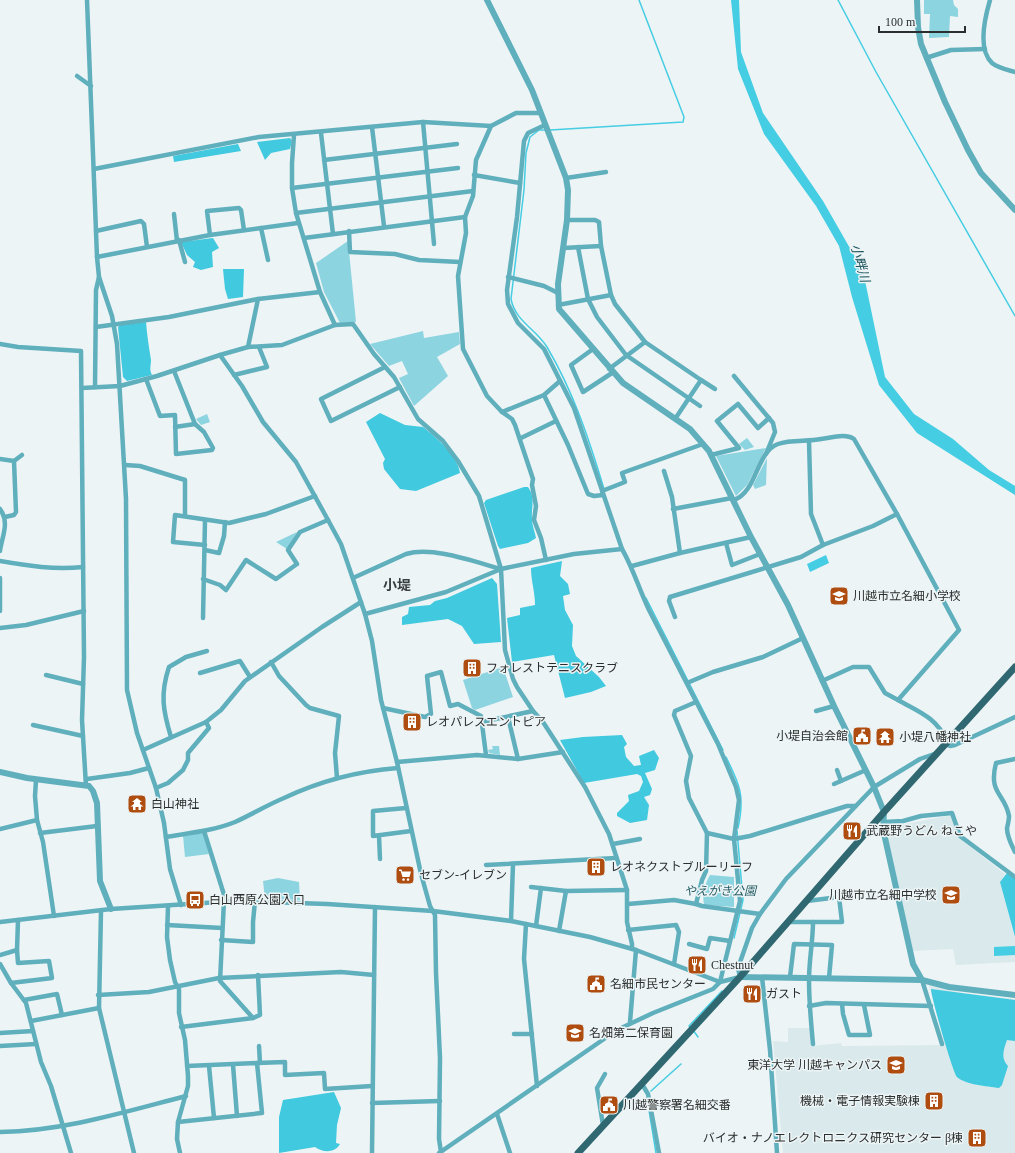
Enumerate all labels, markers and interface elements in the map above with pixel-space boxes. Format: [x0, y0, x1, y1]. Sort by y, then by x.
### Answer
scale bar [879, 8, 965, 34]
text: 100 m [885, 15, 916, 29]
water label: 小畔川 [848, 242, 873, 286]
district label: 小堤 [383, 578, 411, 593]
school or university icon: 川越市立名細小学校 [828, 585, 850, 607]
place label: 川越市立名細小学校 [853, 589, 961, 603]
building icon: フォレストテニスクラブ [461, 657, 483, 679]
place label: フォレストテニスクラブ [486, 661, 618, 675]
building icon: レオパレスエントピア [401, 711, 423, 733]
place label: レオパレスエントピア [426, 715, 546, 729]
public building icon: 小堤自治会館 [851, 725, 873, 747]
temple icon: 小堤八幡神社 [874, 726, 896, 748]
place label: 小堤自治会館 [776, 729, 848, 743]
place label: 小堤八幡神社 [899, 730, 971, 744]
temple icon: 白山神社 [126, 793, 148, 815]
place label: 白山神社 [151, 797, 199, 811]
restaurant icon: 武蔵野うどん ねこや [841, 820, 863, 842]
place label: 武蔵野うどん ねこや [866, 824, 977, 838]
building icon: レオネクストブルーリーフ [585, 856, 607, 878]
place label: レオネクストブルーリーフ [610, 860, 753, 874]
supermarket icon: セブン-イレブン [394, 864, 416, 886]
place label: セブン-イレブン [419, 868, 507, 882]
park label: やえがき公園 [684, 884, 758, 898]
school or university icon: 川越市立名細中学校 [940, 884, 962, 906]
place label: 川越市立名細中学校 [829, 888, 937, 902]
bus stop icon: 白山西原公園入口 [184, 889, 206, 911]
place label: 白山西原公園入口 [209, 893, 305, 907]
restaurant icon: Chestnut [686, 954, 708, 976]
place label: Chestnut [711, 958, 754, 972]
public building icon: 名細市民センター [585, 973, 607, 995]
place label: 名細市民センター [610, 977, 706, 991]
restaurant icon: ガスト [741, 983, 763, 1005]
place label: ガスト [766, 987, 802, 1001]
school or university icon: 名畑第二保育園 [564, 1022, 586, 1044]
place label: 名畑第二保育園 [589, 1026, 673, 1040]
school or university icon: 東洋大学 川越キャンパス [885, 1054, 907, 1076]
place label: 東洋大学 川越キャンパス [747, 1058, 882, 1072]
building icon: 機械・電子情報実験棟 [923, 1090, 945, 1112]
public building icon: 川越警察署名細交番 [598, 1094, 620, 1116]
place label: 機械・電子情報実験棟 [800, 1094, 920, 1108]
place label: 川越警察署名細交番 [623, 1098, 731, 1112]
building icon: バイオ・ナノエレクトロニクス研究センター β棟 [966, 1127, 988, 1149]
place label: バイオ・ナノエレクトロニクス研究センター β棟 [703, 1131, 963, 1145]

